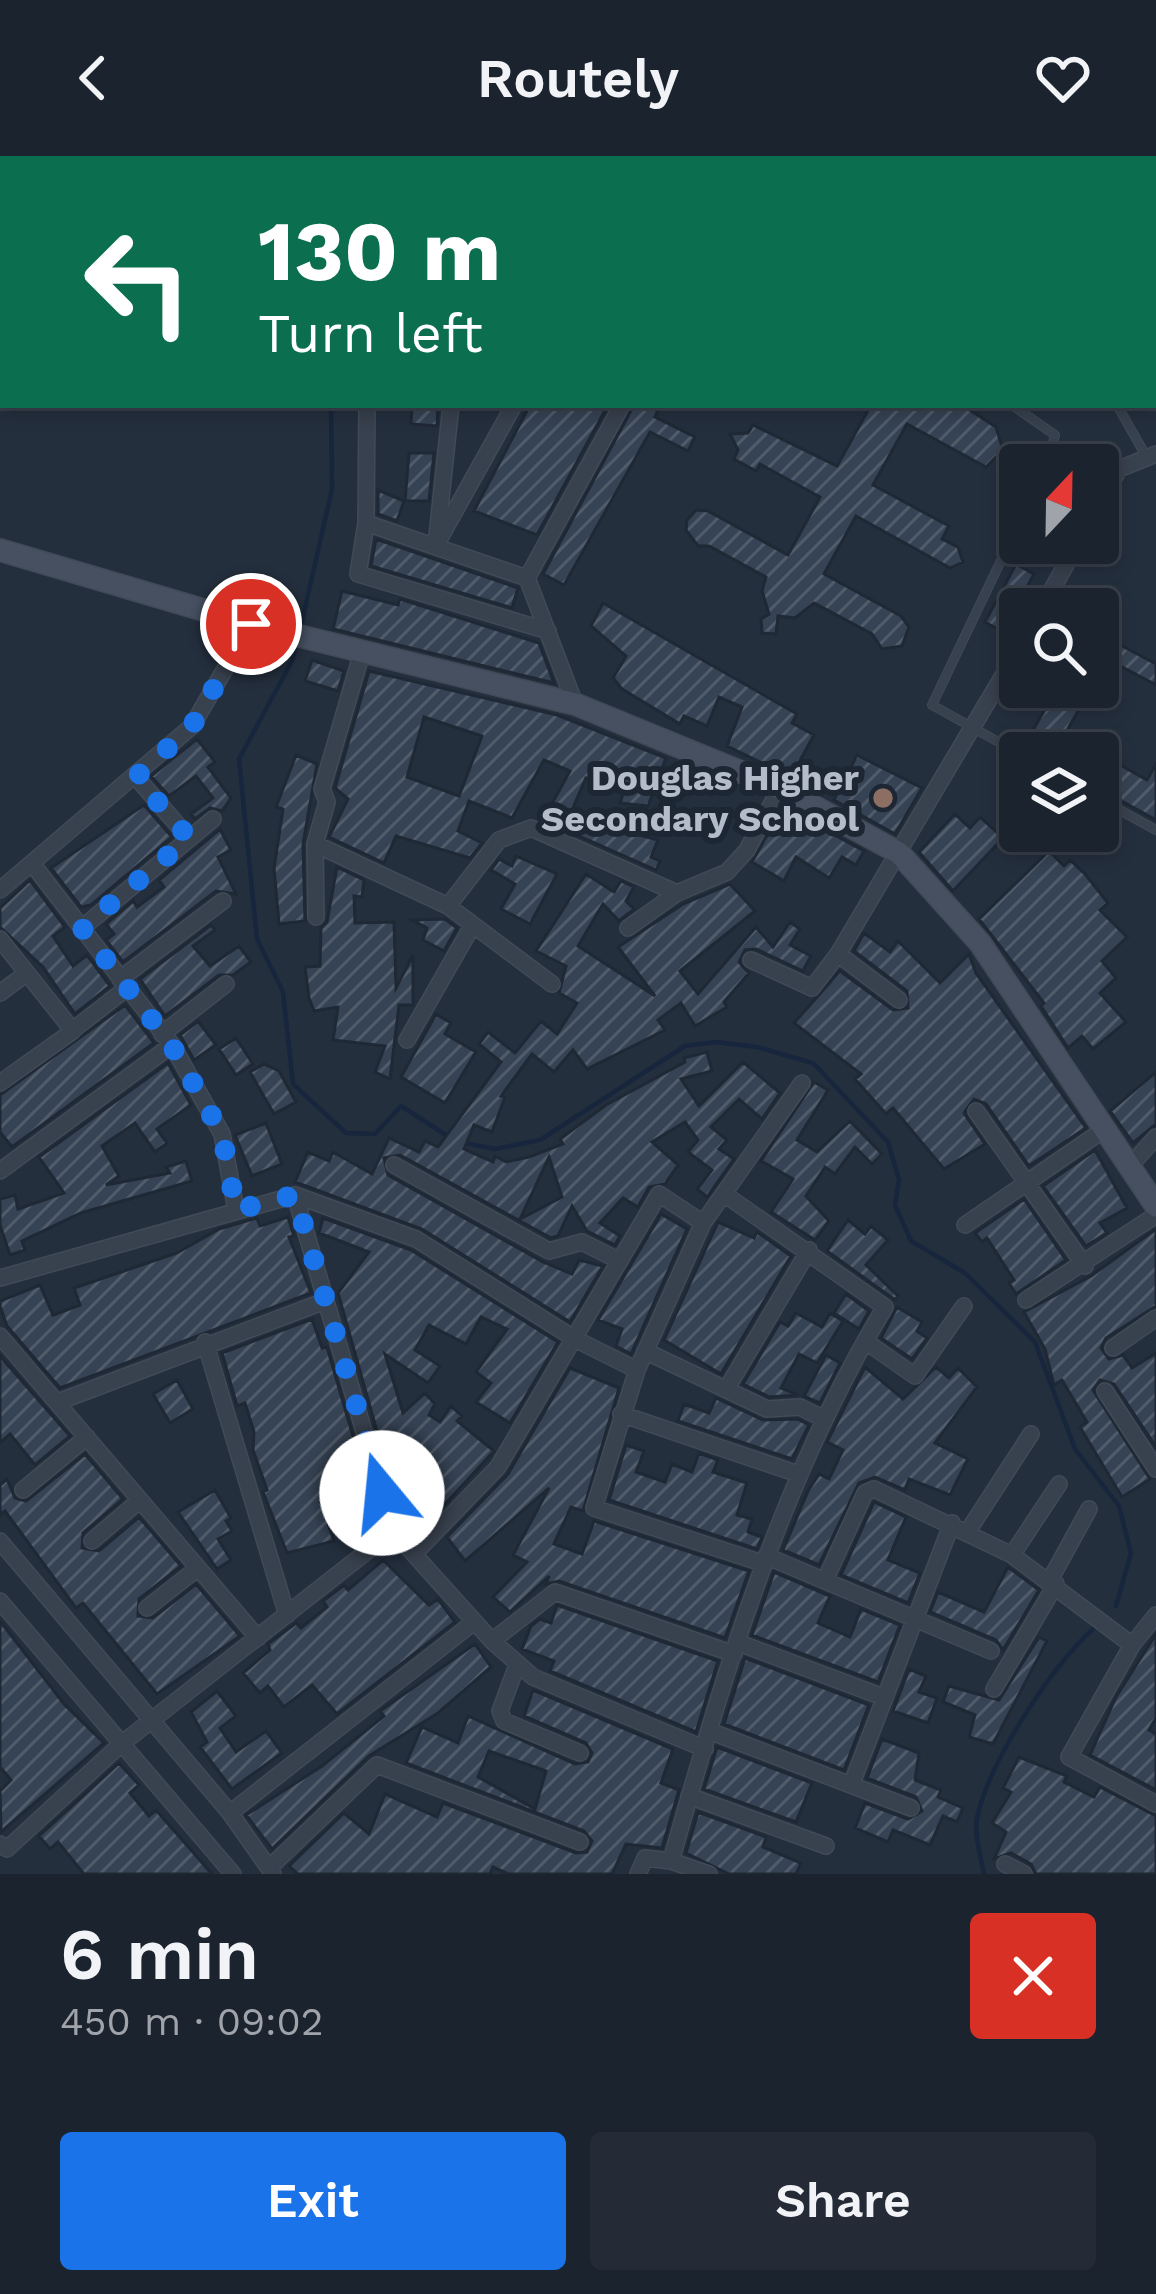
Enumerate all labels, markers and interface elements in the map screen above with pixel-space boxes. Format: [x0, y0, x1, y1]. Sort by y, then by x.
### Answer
icon: back [60, 45, 126, 111]
icon: heart [1030, 45, 1096, 111]
text: Routely [477, 47, 679, 110]
text: 130 m [258, 202, 501, 300]
icon: left [60, 204, 216, 360]
text: Turn left [258, 302, 483, 365]
north arrow [999, 444, 1119, 564]
map controls [999, 444, 1119, 852]
pin [200, 573, 302, 675]
button: search [999, 588, 1119, 708]
icon: arrive [218, 591, 284, 657]
button: layers [999, 732, 1119, 852]
place label: Douglas Higher Secondary School [541, 757, 860, 840]
marker: Douglas Higher Secondary School [870, 785, 896, 811]
position arrow [319, 1430, 445, 1556]
text: 6 min [60, 1912, 259, 1996]
button: close [970, 1913, 1096, 2039]
text: 450 m · 09:02 [60, 1999, 324, 2044]
button: Exit [60, 2132, 566, 2270]
button: Share [590, 2132, 1096, 2270]

